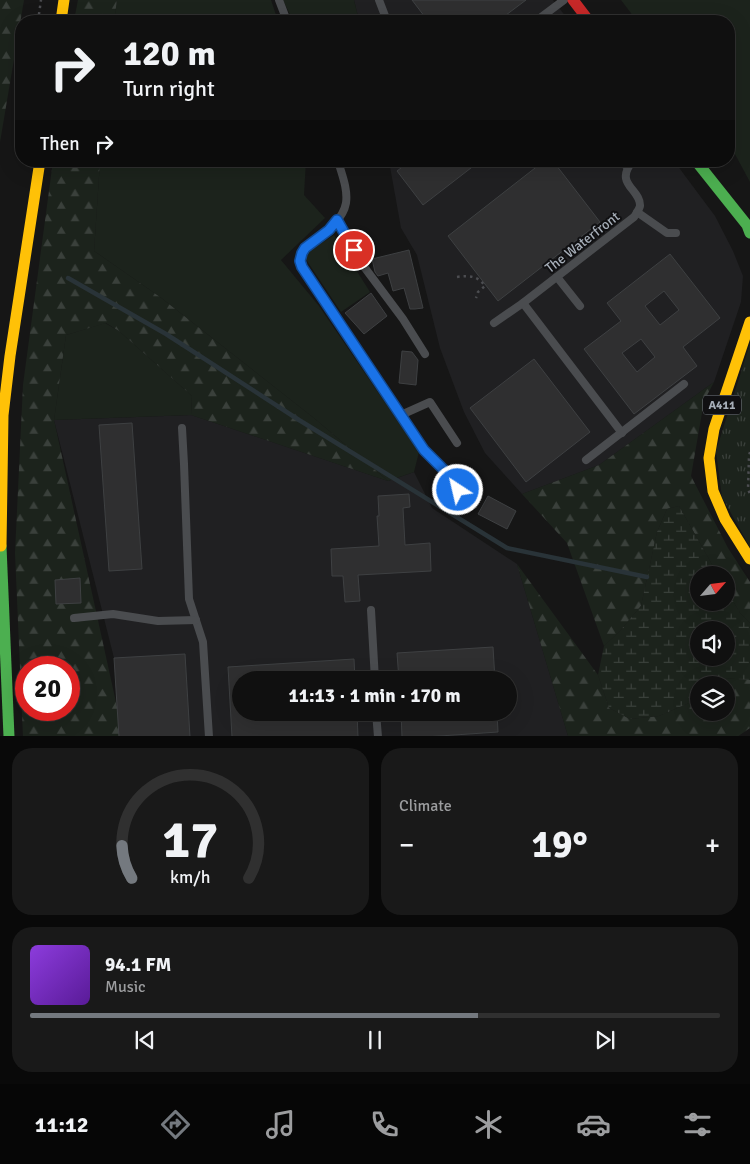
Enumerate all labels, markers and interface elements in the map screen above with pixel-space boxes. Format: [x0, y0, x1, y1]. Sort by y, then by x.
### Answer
text: 120 m [123, 32, 216, 75]
icon: right [40, 35, 105, 100]
text: Turn right [123, 75, 215, 102]
icon: right [90, 130, 118, 158]
text: Then [40, 132, 80, 156]
street label: The Waterfront [542, 208, 623, 277]
pin [333, 229, 375, 271]
icon: arrive [340, 236, 368, 264]
road number: A411 [703, 396, 741, 414]
position arrow [431, 463, 483, 515]
north arrow [690, 566, 735, 611]
map controls [690, 566, 735, 721]
button: sound [690, 621, 735, 666]
speed limit sign: 20 [15, 656, 80, 721]
button: layers [690, 676, 735, 721]
text: 11:13 · 1 min · 170 m [288, 684, 461, 708]
text: Climate [399, 796, 452, 816]
text: 17 [162, 808, 219, 872]
text: 19° [531, 821, 588, 868]
text: − [399, 828, 414, 862]
text: + [705, 828, 720, 862]
text: km/h [170, 866, 211, 888]
text: 94.1 FM [105, 953, 171, 977]
text: Music [105, 977, 146, 997]
icon: previous [131, 1026, 159, 1054]
icon: pause [361, 1026, 389, 1054]
icon: next [591, 1026, 619, 1054]
icon: directions [158, 1107, 193, 1142]
icon: music [263, 1107, 298, 1142]
icon: phone [367, 1107, 402, 1142]
icon: climate [471, 1107, 506, 1142]
icon: car [576, 1107, 611, 1142]
icon: filters [680, 1107, 715, 1142]
text: 11:12 [35, 1111, 89, 1138]

